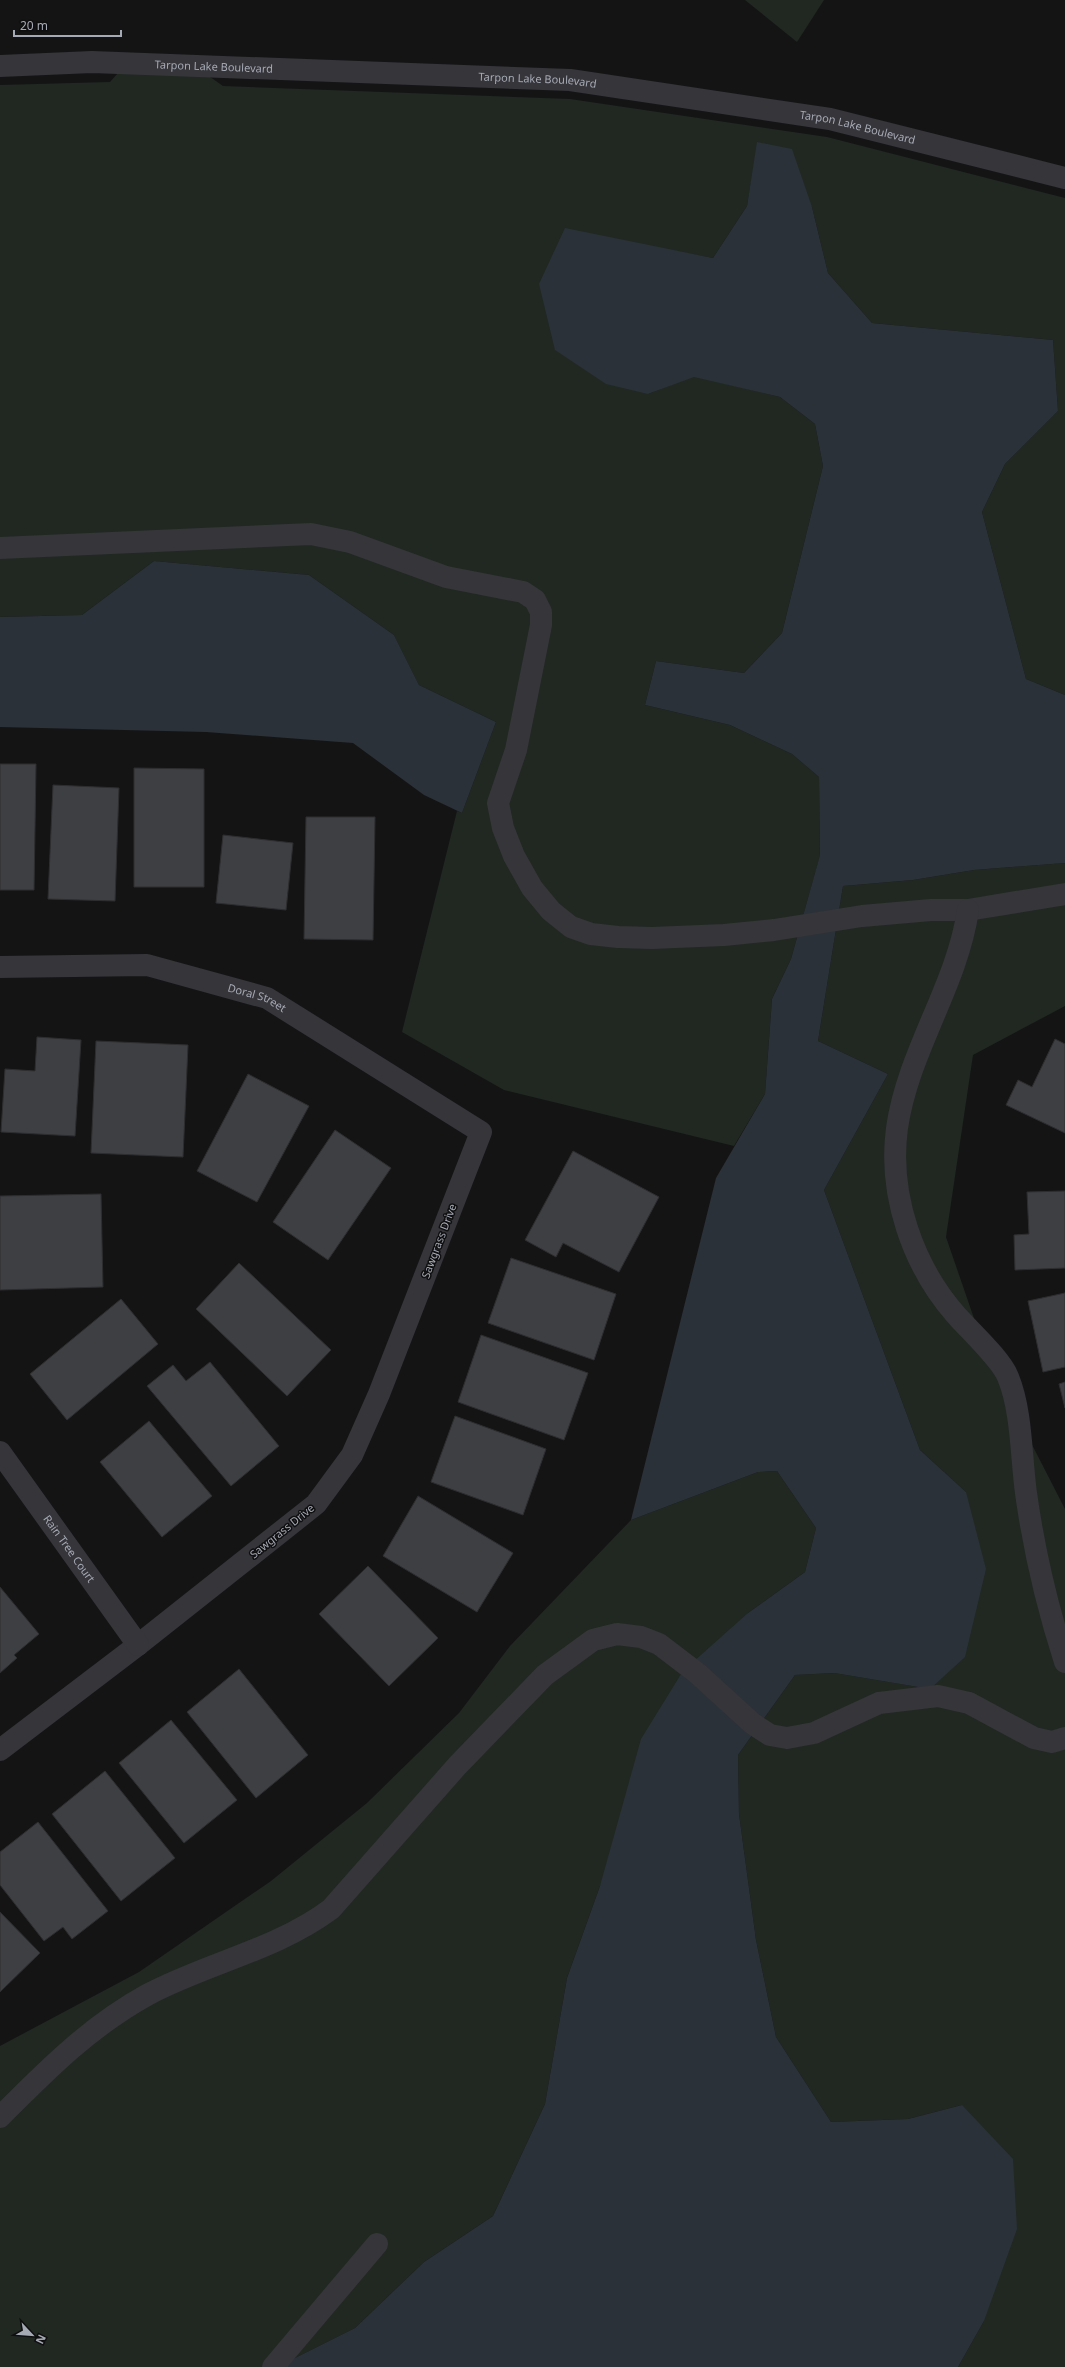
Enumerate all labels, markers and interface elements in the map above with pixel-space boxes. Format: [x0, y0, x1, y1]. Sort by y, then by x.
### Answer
scale bar [14, 12, 121, 38]
text: 20 m [20, 17, 48, 34]
street label: Tarpon Lake Boulevard [154, 56, 273, 76]
street label: Tarpon Lake Boulevard [478, 69, 598, 91]
street label: Tarpon Lake Boulevard [799, 107, 917, 147]
street label: Doral Street [226, 980, 289, 1015]
street label: Sawgrass Drive [417, 1201, 460, 1280]
street label: Sawgrass Drive [246, 1500, 317, 1561]
street label: Rain Tree Court [40, 1512, 99, 1585]
north arrow [12, 2315, 52, 2355]
text: N [33, 2332, 50, 2347]

